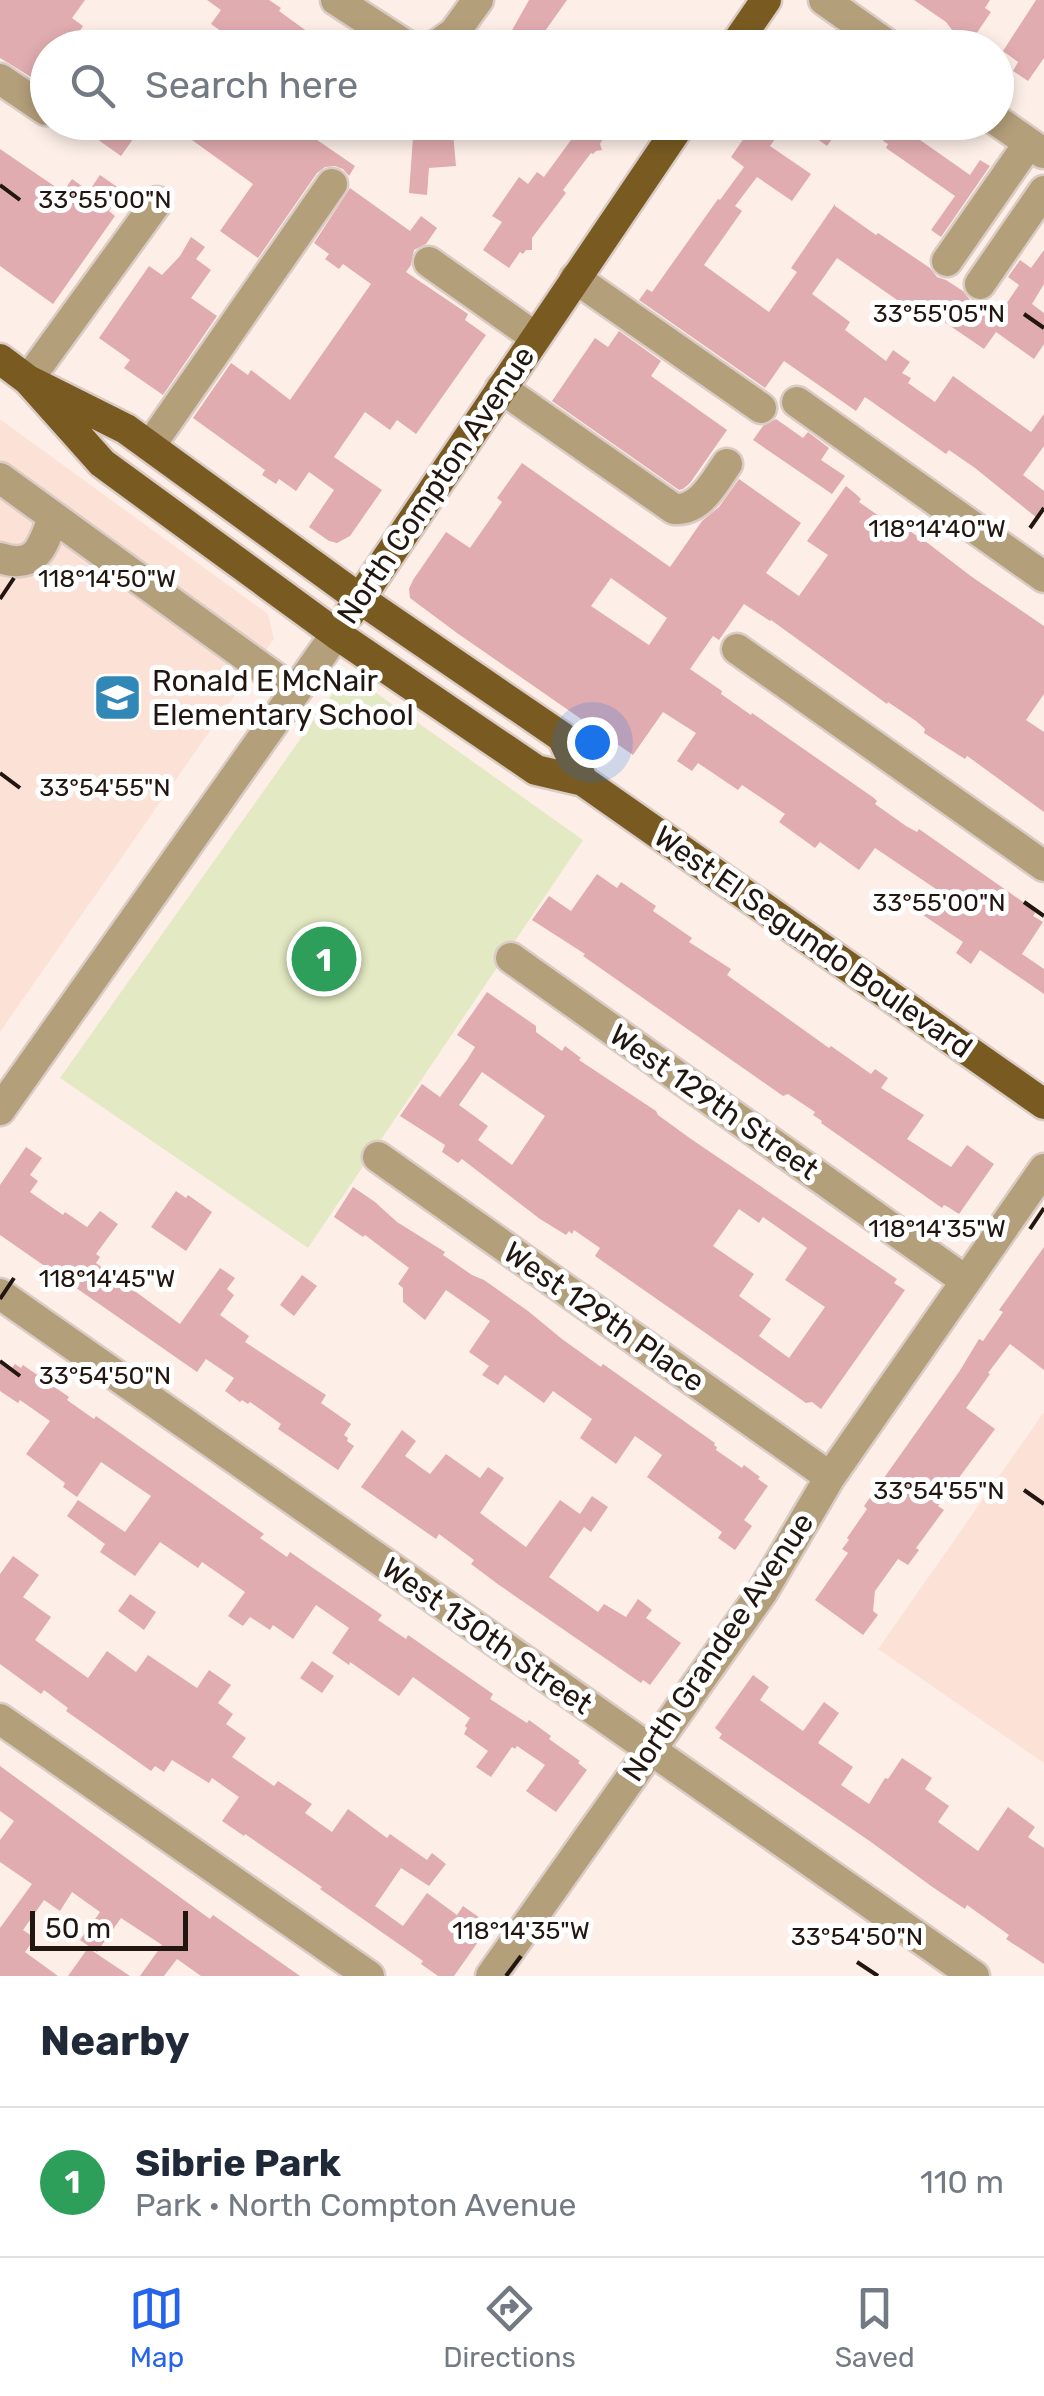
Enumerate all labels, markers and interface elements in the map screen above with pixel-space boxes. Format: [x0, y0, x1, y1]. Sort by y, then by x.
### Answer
search box [30, 30, 1014, 140]
icon: search [65, 58, 120, 113]
text: Search here [145, 62, 358, 108]
text: 33°55'00"N [38, 185, 172, 214]
text: 33°55'05"N [873, 299, 1005, 328]
street label: North Compton Avenue [330, 339, 542, 631]
text: 118°14'40"W [868, 514, 1006, 543]
text: 118°14'50"W [38, 564, 176, 593]
place label: Ronald E McNair Elementary School [152, 663, 414, 733]
school or university icon: Ronald E McNair Elementary School [91, 672, 143, 724]
your location [567, 717, 618, 768]
text: 33°54'55"N [39, 773, 171, 802]
street label: West El Segundo Boulevard [647, 818, 979, 1066]
text: 33°55'00"N [872, 888, 1006, 917]
pin: 1 [292, 922, 356, 996]
street label: West 129th Street [603, 1016, 826, 1188]
text: 118°14'35"W [868, 1214, 1006, 1243]
street label: West 129th Place [497, 1234, 711, 1400]
text: 118°14'45"W [39, 1264, 175, 1293]
text: 33°54'50"N [39, 1361, 171, 1390]
text: 33°54'55"N [873, 1476, 1005, 1505]
street label: North Grandee Avenue [615, 1506, 821, 1788]
street label: West 130th Street [375, 1550, 599, 1722]
scale bar [30, 1906, 188, 1950]
text: 50 m [45, 1912, 111, 1945]
text: 118°14'35"W [452, 1916, 590, 1945]
text: 33°54'50"N [791, 1922, 923, 1951]
text: Nearby [40, 2016, 190, 2066]
text: Sibrie Park [135, 2140, 341, 2186]
text: 1 [65, 2163, 80, 2201]
text: 110 m [920, 2163, 1004, 2201]
text: Park · North Compton Avenue [135, 2186, 576, 2224]
tab: Map [129, 2281, 184, 2374]
tab: Directions [443, 2281, 576, 2374]
tab: Saved [835, 2281, 915, 2374]

